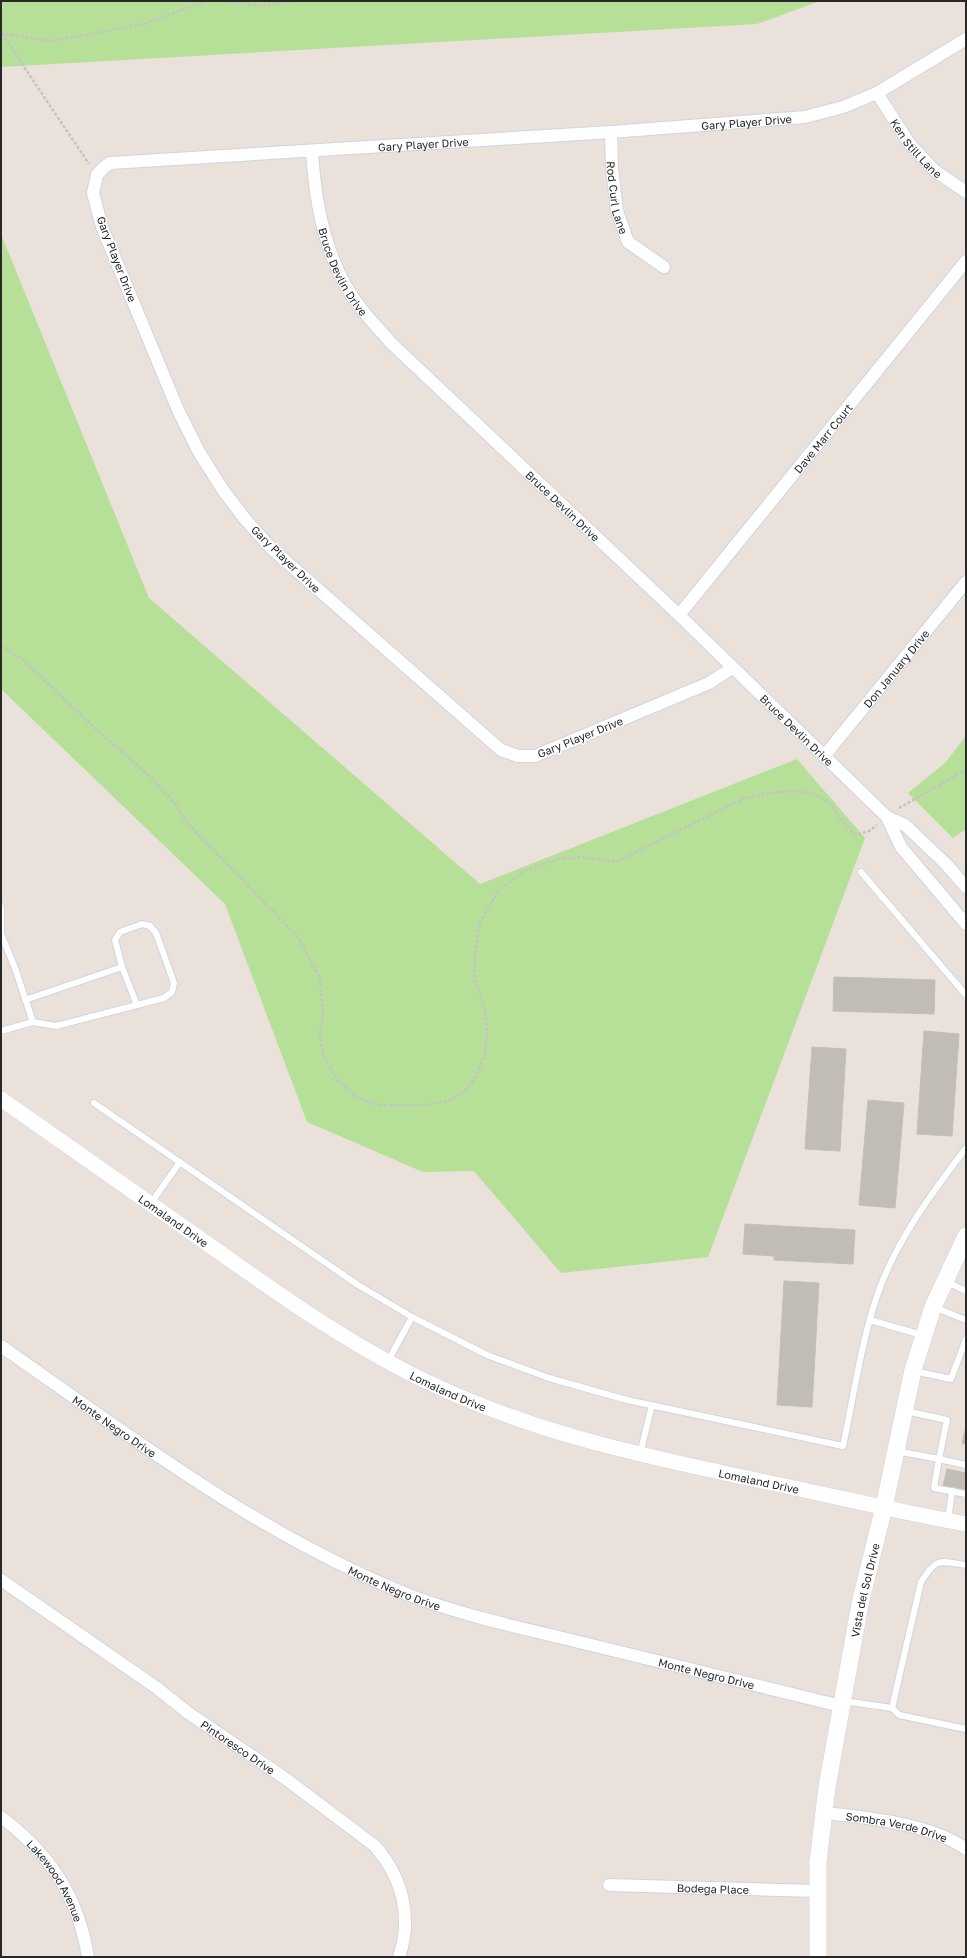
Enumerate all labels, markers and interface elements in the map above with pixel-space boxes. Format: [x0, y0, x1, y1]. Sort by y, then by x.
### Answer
street label: Gary Player Drive [701, 112, 792, 132]
street label: Ken Still Lane [888, 116, 945, 180]
street label: Gary Player Drive [377, 134, 469, 153]
street label: Rod Curl Lane [605, 161, 631, 235]
street label: Gary Player Drive [95, 214, 139, 304]
street label: Bruce Devlin Drive [317, 226, 370, 318]
street label: Dave Marr Court [791, 401, 855, 475]
street label: Bruce Devlin Drive [524, 468, 603, 544]
street label: Gary Player Drive [249, 523, 323, 595]
street label: Don January Drive [860, 627, 931, 710]
street label: Bruce Devlin Drive [758, 691, 836, 768]
street label: Gary Player Drive [535, 714, 625, 760]
street label: Lomaland Drive [136, 1191, 211, 1249]
street label: Lomaland Drive [408, 1368, 488, 1413]
street label: Monte Negro Drive [70, 1392, 159, 1459]
street label: Lomaland Drive [717, 1466, 801, 1495]
street label: Vista del Sol Drive [848, 1542, 881, 1638]
street label: Monte Negro Drive [346, 1563, 442, 1612]
street label: Monte Negro Drive [657, 1655, 756, 1691]
street label: Pintoresco Drive [199, 1717, 278, 1776]
street label: Sombra Verde Drive [845, 1809, 950, 1844]
street label: Lakewood Avenue [25, 1837, 86, 1923]
street label: Bodega Place [677, 1880, 749, 1896]

